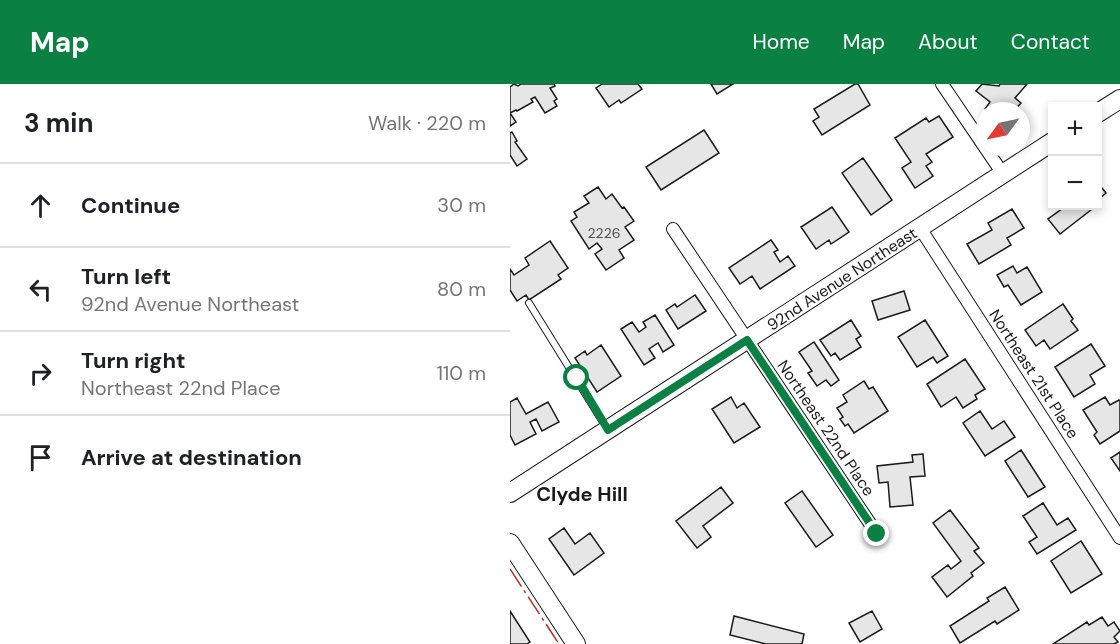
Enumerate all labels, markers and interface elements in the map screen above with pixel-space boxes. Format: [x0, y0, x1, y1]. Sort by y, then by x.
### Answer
text: Map [30, 24, 90, 61]
text: Home [752, 28, 810, 56]
text: Map [843, 28, 885, 56]
text: About [918, 28, 978, 56]
text: Contact [1011, 28, 1090, 56]
north arrow [976, 102, 1030, 156]
map controls [1048, 102, 1102, 210]
button: + [1048, 102, 1102, 156]
text: 3 min [24, 106, 93, 140]
text: Walk · 220 m [368, 110, 486, 136]
button: − [1048, 156, 1102, 210]
icon: ahead [24, 189, 57, 222]
text: Continue [81, 191, 180, 220]
text: 30 m [437, 192, 486, 218]
street label: 92nd Avenue Northeast [763, 223, 921, 335]
house number: 2226 [588, 224, 620, 242]
text: Turn left [81, 262, 171, 291]
icon: left [24, 273, 57, 306]
text: 80 m [437, 276, 486, 302]
text: 92nd Avenue Northeast [81, 291, 299, 317]
street label: Northeast 21st Place [984, 305, 1084, 443]
text: Turn right [81, 346, 186, 375]
street label: Northeast 22nd Place [773, 356, 879, 500]
icon: right [24, 357, 57, 390]
text: 110 m [437, 360, 486, 386]
route start [563, 364, 589, 390]
text: Northeast 22nd Place [81, 375, 281, 401]
icon: arrive [24, 441, 57, 474]
text: Arrive at destination [81, 443, 302, 472]
district label: Clyde Hill [536, 481, 628, 507]
route end [863, 520, 889, 546]

